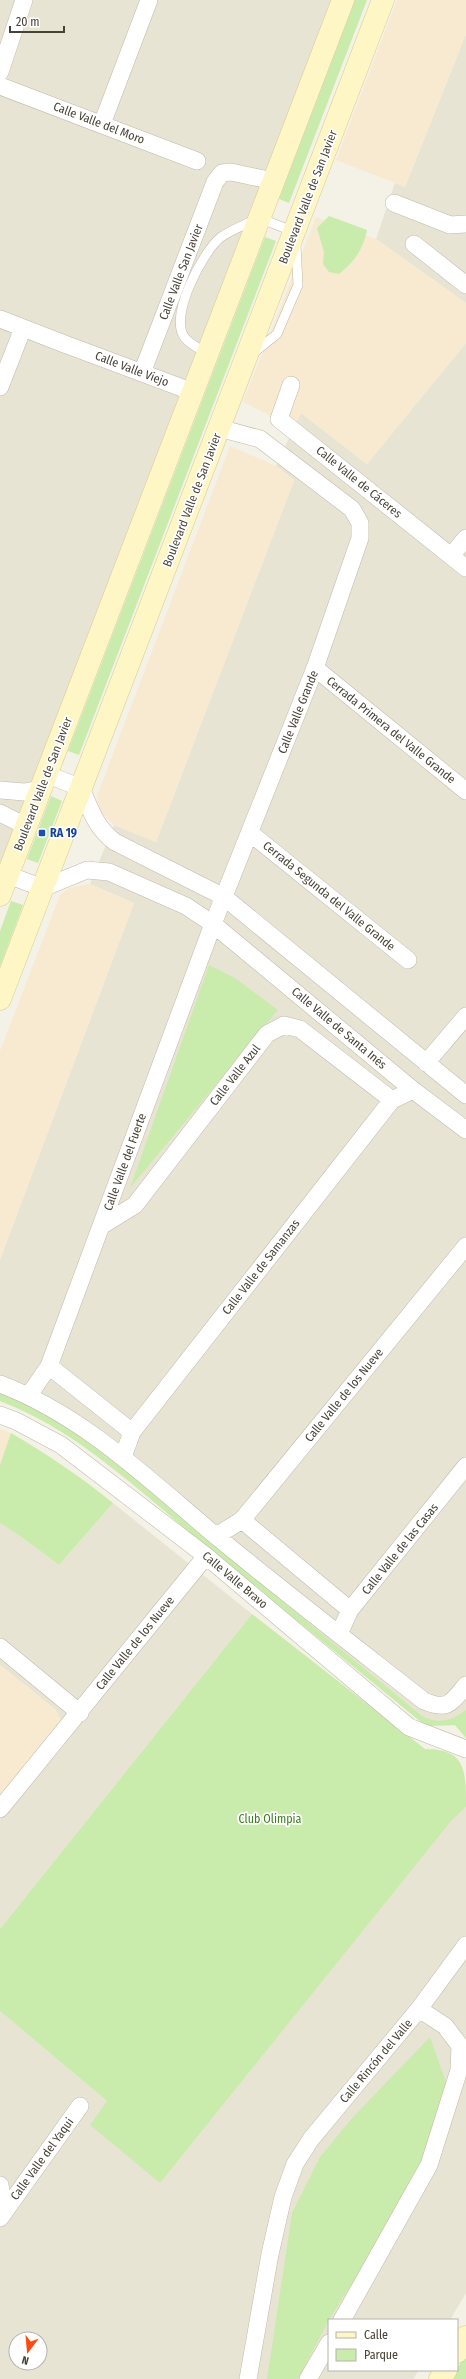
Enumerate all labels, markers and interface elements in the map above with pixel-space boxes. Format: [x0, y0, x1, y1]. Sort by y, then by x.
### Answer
scale bar [10, 8, 64, 34]
text: 20 m [16, 15, 40, 29]
street label: Calle Valle del Moro [51, 99, 147, 147]
street label: Boulevard Valle de San Javier [276, 127, 340, 266]
street label: Calle Valle San Javier [156, 221, 206, 322]
street label: Calle Valle Viejo [93, 349, 171, 389]
street label: Boulevard Valle de San Javier [160, 430, 224, 569]
street label: Calle Valle de Cáceres [313, 443, 405, 521]
street label: Calle Valle Grande [275, 668, 321, 756]
street label: Cerrada Primera del Valle Grande [324, 674, 458, 786]
street label: Boulevard Valle de San Javier [11, 714, 75, 853]
place label: RA 19 [50, 826, 77, 840]
marker: RA 19 [37, 828, 47, 838]
street label: Cerrada Segunda del Valle Grande [260, 838, 398, 954]
street label: Calle Valle de Santa Inés [289, 984, 389, 1072]
street label: Calle Valle Azul [207, 1042, 263, 1108]
street label: Calle Valle del Fuerte [101, 1111, 149, 1213]
street label: Calle Valle de Samanzas [219, 1217, 303, 1317]
street label: Calle Valle de los Nueve [302, 1345, 386, 1445]
street label: Calle Valle de las Casas [359, 1501, 441, 1597]
street label: Calle Valle Bravo [200, 1549, 270, 1611]
street label: Calle Valle de los Nueve [93, 1593, 177, 1693]
park label: Club Olimpia [239, 1812, 302, 1826]
street label: Calle Rincón del Valle [337, 2016, 415, 2106]
street label: Calle Valle del Yaqui [7, 2115, 77, 2203]
legend [328, 2319, 458, 2371]
text: Calle [364, 2328, 388, 2342]
north arrow [8, 2331, 48, 2371]
text: Parque [364, 2348, 398, 2362]
text: N [20, 2353, 30, 2367]

